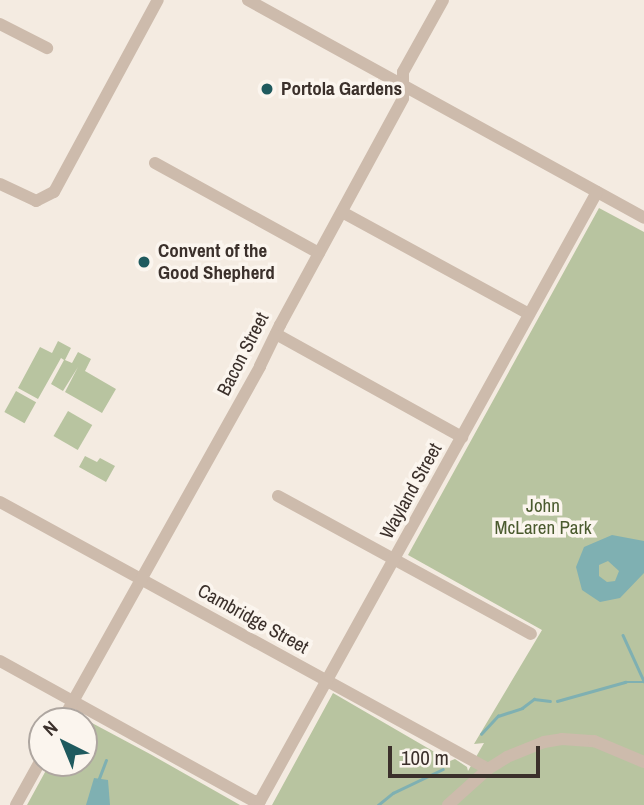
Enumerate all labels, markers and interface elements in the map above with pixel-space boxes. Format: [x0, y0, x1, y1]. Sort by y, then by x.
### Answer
place label: Portola Gardens [281, 78, 402, 100]
marker: Portola Gardens [259, 81, 275, 97]
place label: Convent of the Good Shepherd [158, 240, 275, 284]
marker: Convent of the Good Shepherd [136, 254, 152, 270]
street label: Bacon Street [212, 309, 274, 399]
street label: Wayland Street [375, 439, 447, 543]
park label: John McLaren Park [495, 495, 591, 539]
street label: Cambridge Street [194, 579, 312, 659]
north arrow [28, 707, 98, 777]
text: N [37, 715, 63, 741]
scale bar [392, 732, 544, 776]
text: 100 m [401, 743, 449, 772]

